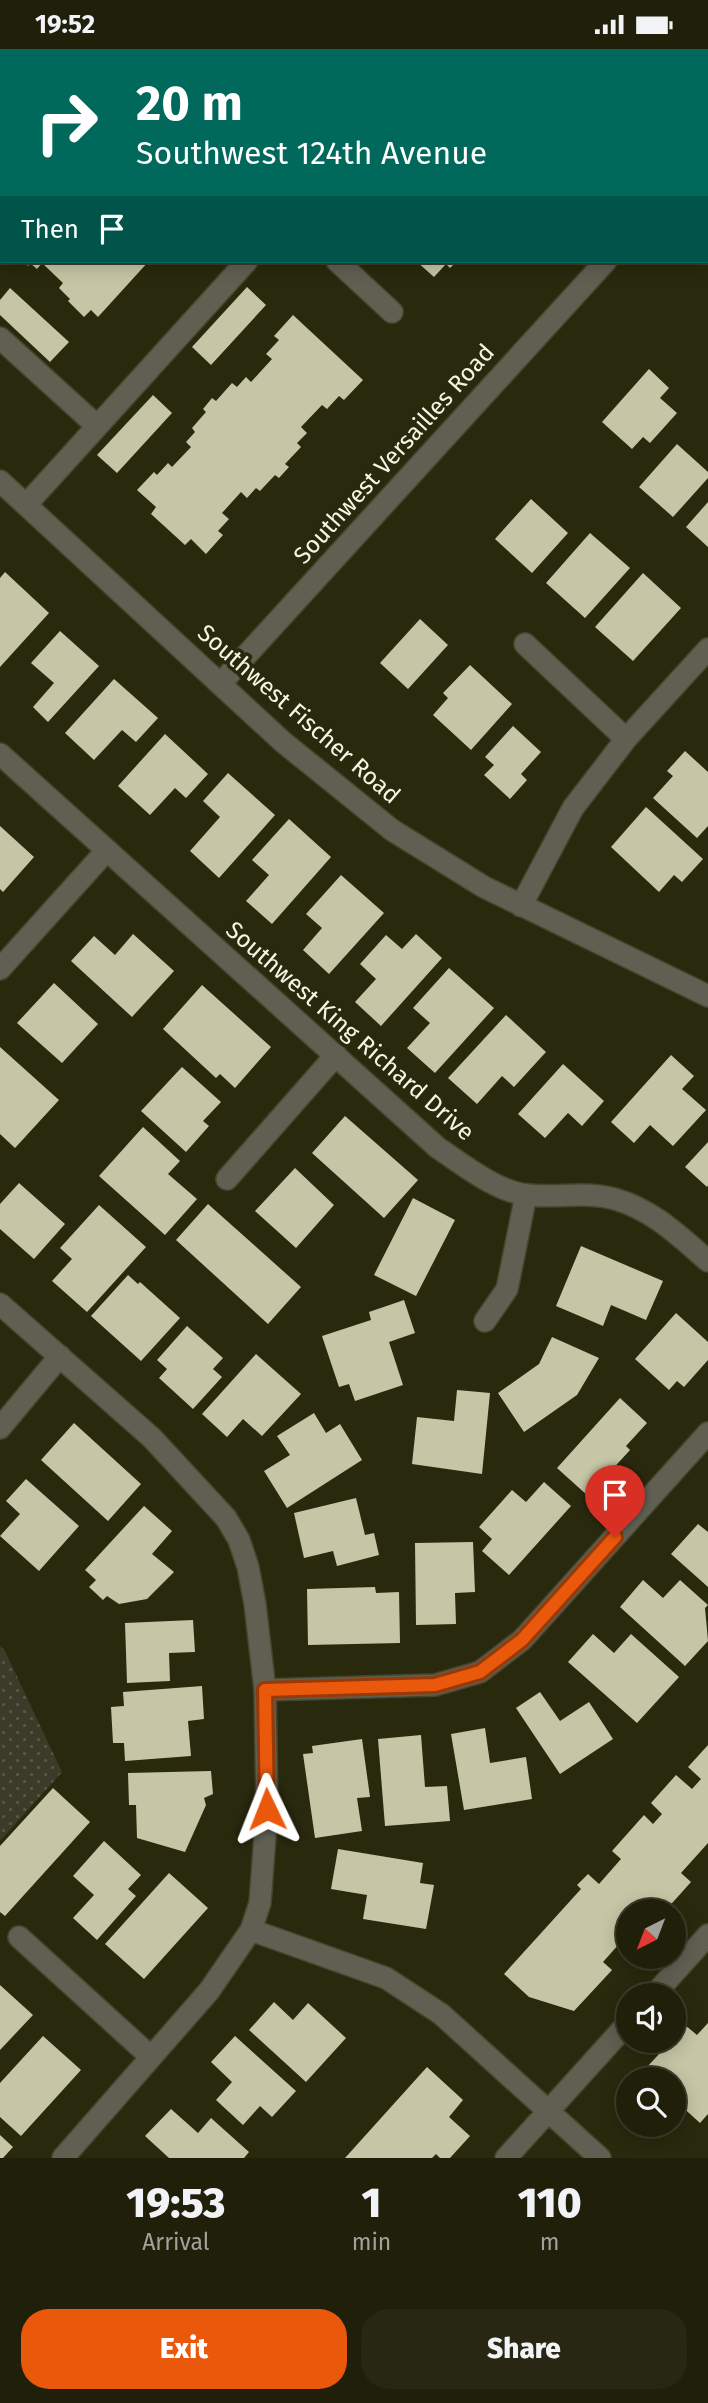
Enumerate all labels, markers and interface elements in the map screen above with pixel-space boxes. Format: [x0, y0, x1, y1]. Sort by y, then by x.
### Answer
text: 19:52 [35, 9, 95, 40]
text: 20 m [136, 74, 243, 133]
icon: right [21, 77, 112, 168]
text: Southwest 124th Avenue [136, 134, 487, 172]
icon: arrive [93, 210, 131, 248]
text: Then [21, 214, 79, 245]
street label: Southwest Versailles Road [288, 338, 500, 570]
street label: Southwest Fischer Road [192, 619, 406, 809]
street label: Southwest King Richard Drive [220, 916, 480, 1146]
pin [585, 1465, 645, 1537]
icon: arrive [596, 1476, 634, 1514]
position arrow [230, 1772, 304, 1846]
north arrow [616, 1899, 686, 1969]
map controls [616, 1899, 686, 2137]
button: sound [616, 1983, 686, 2053]
button: search [616, 2067, 686, 2137]
text: 19:53 [126, 2178, 225, 2228]
text: 1 [362, 2178, 381, 2228]
text: 110 [518, 2178, 582, 2228]
text: Arrival [142, 2228, 210, 2256]
text: min [352, 2228, 391, 2256]
text: m [540, 2228, 560, 2256]
button: Exit [21, 2309, 347, 2389]
button: Share [361, 2309, 687, 2389]

